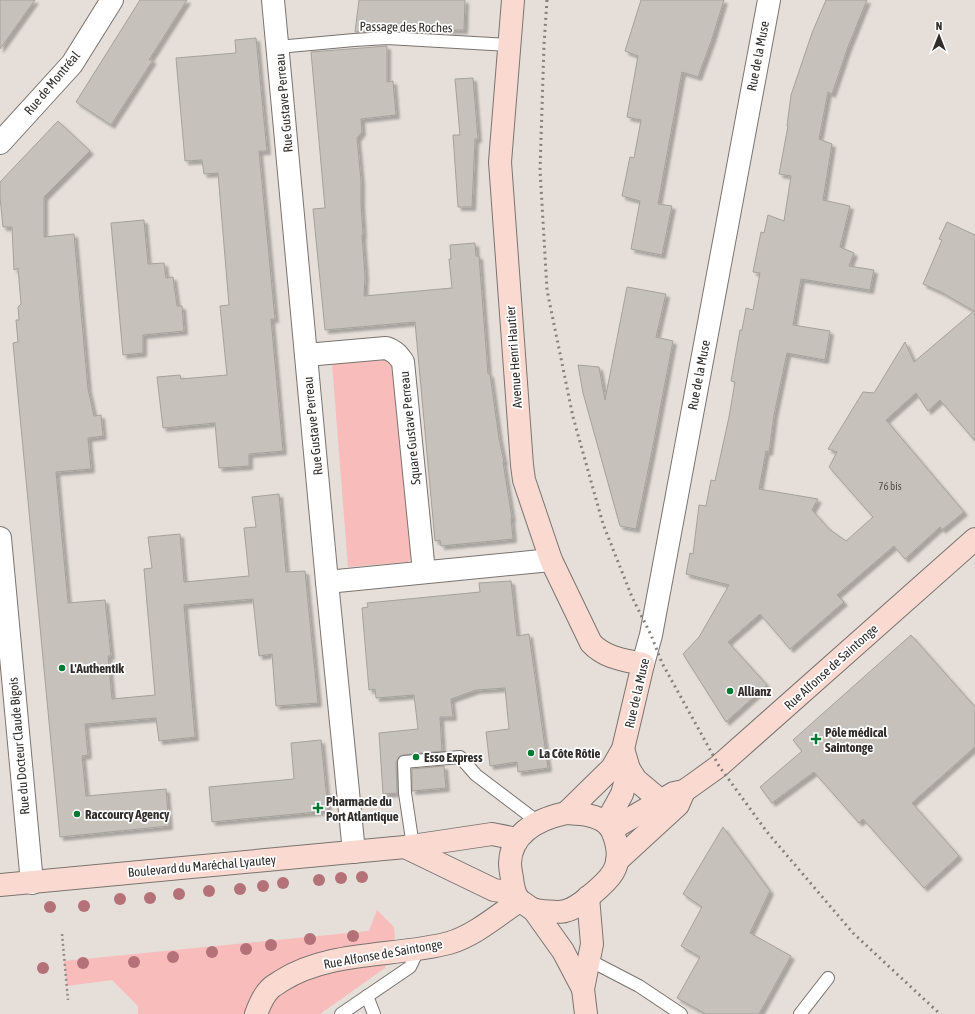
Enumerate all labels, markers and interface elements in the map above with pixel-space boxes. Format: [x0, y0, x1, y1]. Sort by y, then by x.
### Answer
north arrow [919, 16, 959, 56]
street label: Passage des Roches [359, 19, 453, 35]
street label: Rue de la Muse [744, 20, 772, 92]
text: N [936, 20, 942, 32]
street label: Rue de Montréal [21, 48, 83, 118]
street label: Rue Gustave Perreau [272, 53, 296, 153]
street label: Avenue Henri Hautier [503, 305, 525, 409]
street label: Rue de la Muse [685, 339, 713, 411]
street label: Square Gustave Perreau [397, 371, 423, 485]
street label: Rue Gustave Perreau [300, 376, 326, 476]
house number: 76 bis [878, 480, 902, 492]
street label: Rue Alfonse de Saintonge [781, 621, 881, 713]
street label: Rue de la Muse [622, 657, 652, 729]
place label: L'Authentik [70, 661, 124, 676]
marker: L'Authentik [57, 663, 67, 673]
street label: Rue du Docteur Claude Bigois [5, 676, 32, 815]
place label: Allianz [737, 684, 772, 699]
marker: Allianz [725, 686, 735, 696]
place label: Pôle médical Saintonge [825, 725, 888, 755]
marker: Pôle médical Saintonge [810, 733, 822, 745]
place label: La Côte Rôtie [539, 746, 600, 761]
marker: La Côte Rôtie [526, 748, 536, 758]
place label: Esso Express [424, 750, 483, 765]
marker: Esso Express [411, 752, 421, 762]
place label: Pharmacie du Port Atlantique [326, 794, 399, 824]
marker: Pharmacie du Port Atlantique [313, 803, 323, 813]
place label: Raccourcy Agency [85, 807, 170, 822]
marker: Raccourcy Agency [72, 809, 82, 819]
street label: Boulevard du Maréchal Lyautey [127, 852, 277, 880]
street label: Rue Alfonse de Saintonge [322, 936, 444, 972]

